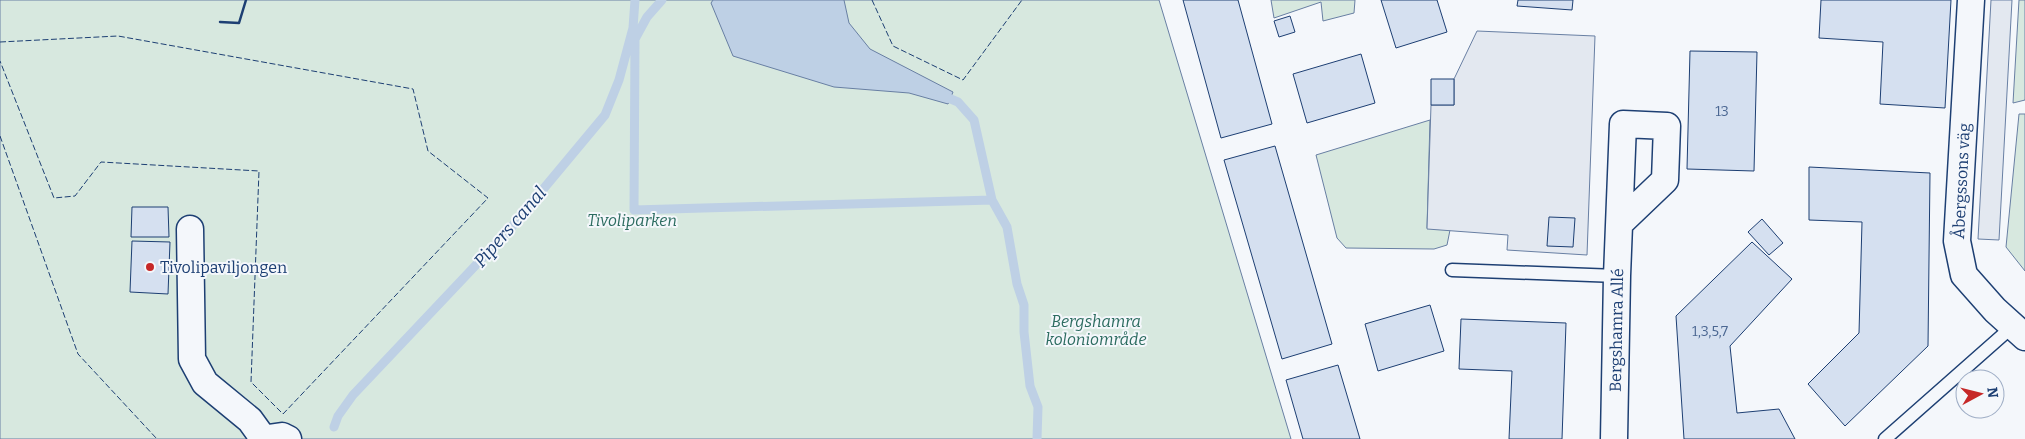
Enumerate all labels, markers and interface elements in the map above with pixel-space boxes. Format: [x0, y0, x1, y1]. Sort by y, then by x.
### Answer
house number: 13 [1715, 103, 1729, 120]
street label: Åbergssons väg [1948, 123, 1974, 239]
water label: Pipers canal [469, 182, 551, 272]
park label: Tivoliparken [587, 211, 677, 230]
place label: Tivolipaviljongen [160, 258, 287, 277]
marker: Tivolipaviljongen [144, 261, 156, 273]
street label: Bergshamra Allé [1606, 268, 1627, 392]
park label: Bergshamra koloniområde [1046, 312, 1146, 349]
house number: 1,3,5,7 [1692, 323, 1728, 340]
north arrow [1955, 369, 2005, 419]
text: N [1983, 386, 2002, 399]

